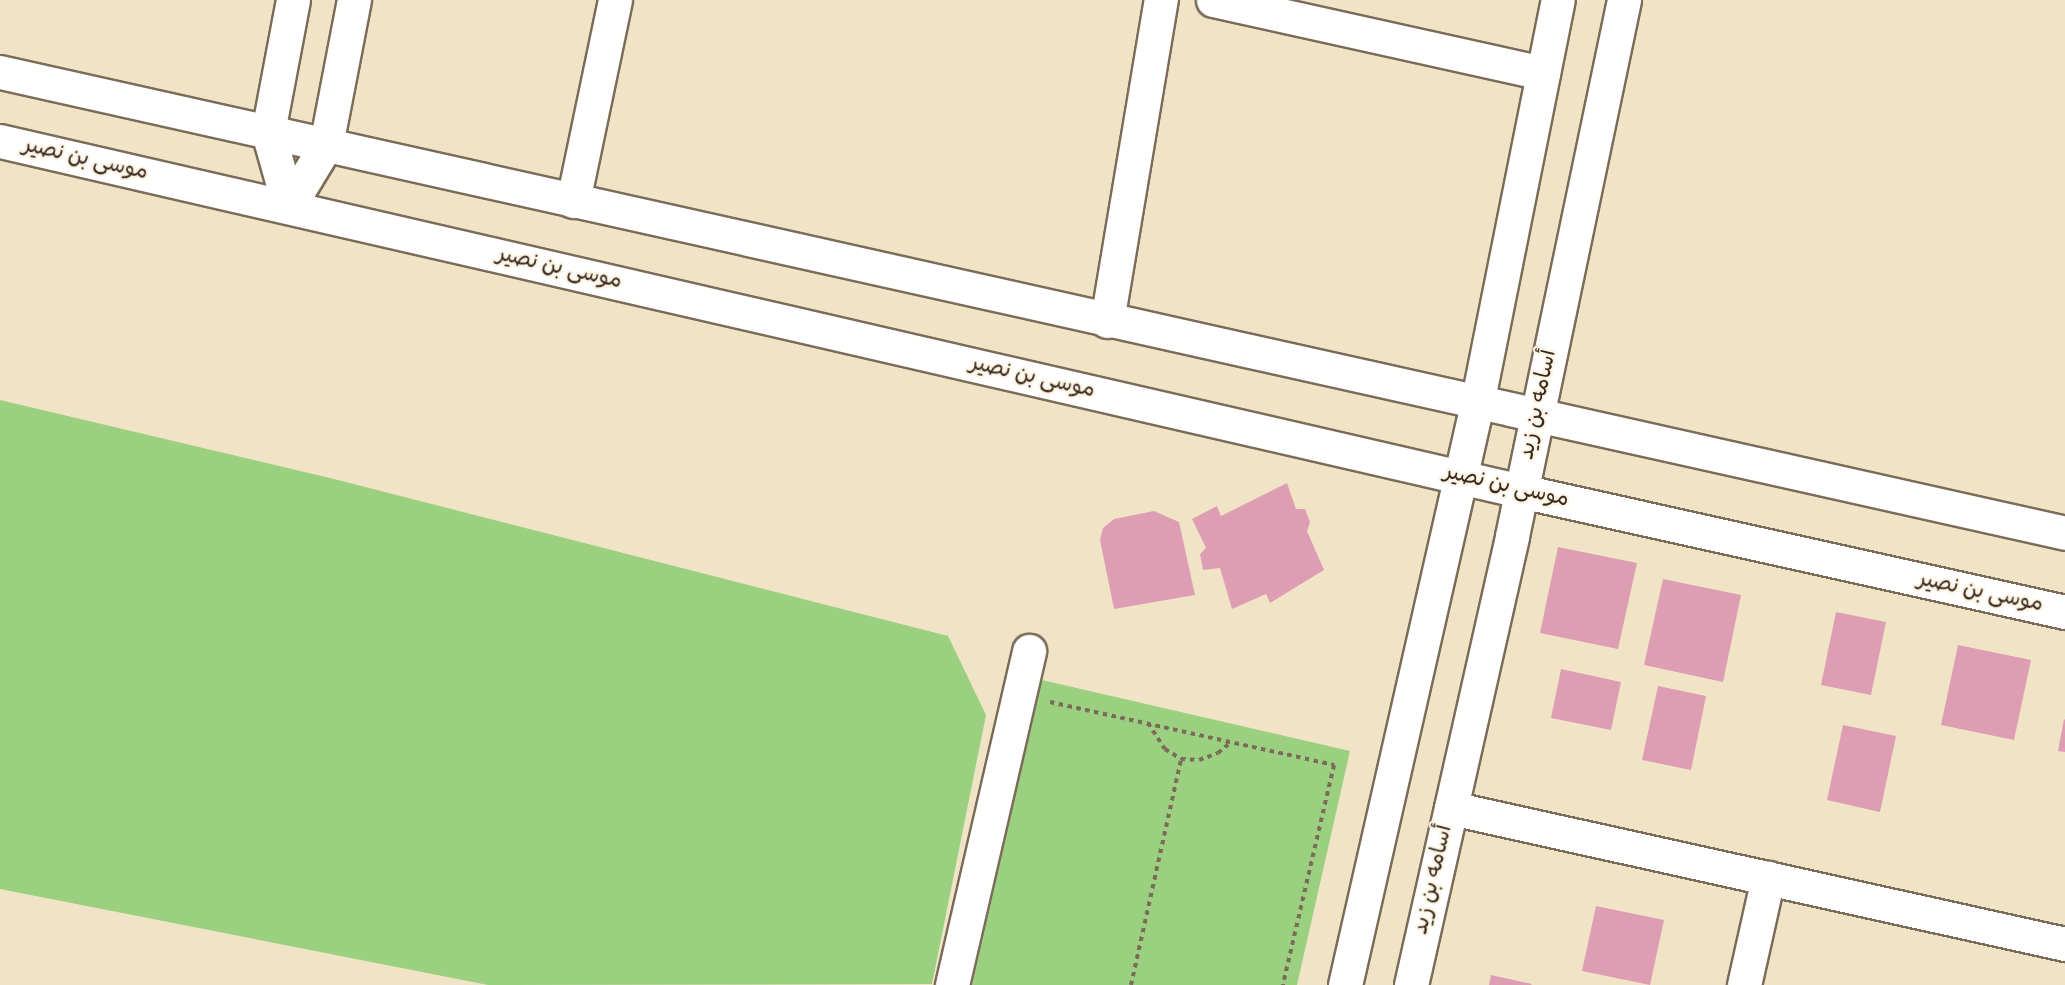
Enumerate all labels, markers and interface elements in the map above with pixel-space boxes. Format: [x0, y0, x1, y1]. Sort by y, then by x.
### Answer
street label: موسى بن نصير [20, 133, 150, 187]
street label: موسى بن نصير [494, 242, 624, 296]
street label: أسامه بن زيد [1514, 348, 1564, 462]
street label: موسى بن نصير [967, 351, 1097, 405]
street label: موسى بن نصير [1441, 460, 1571, 514]
street label: موسى بن نصير [1915, 567, 2045, 619]
street label: أسامه بن زيد [1409, 823, 1459, 937]

